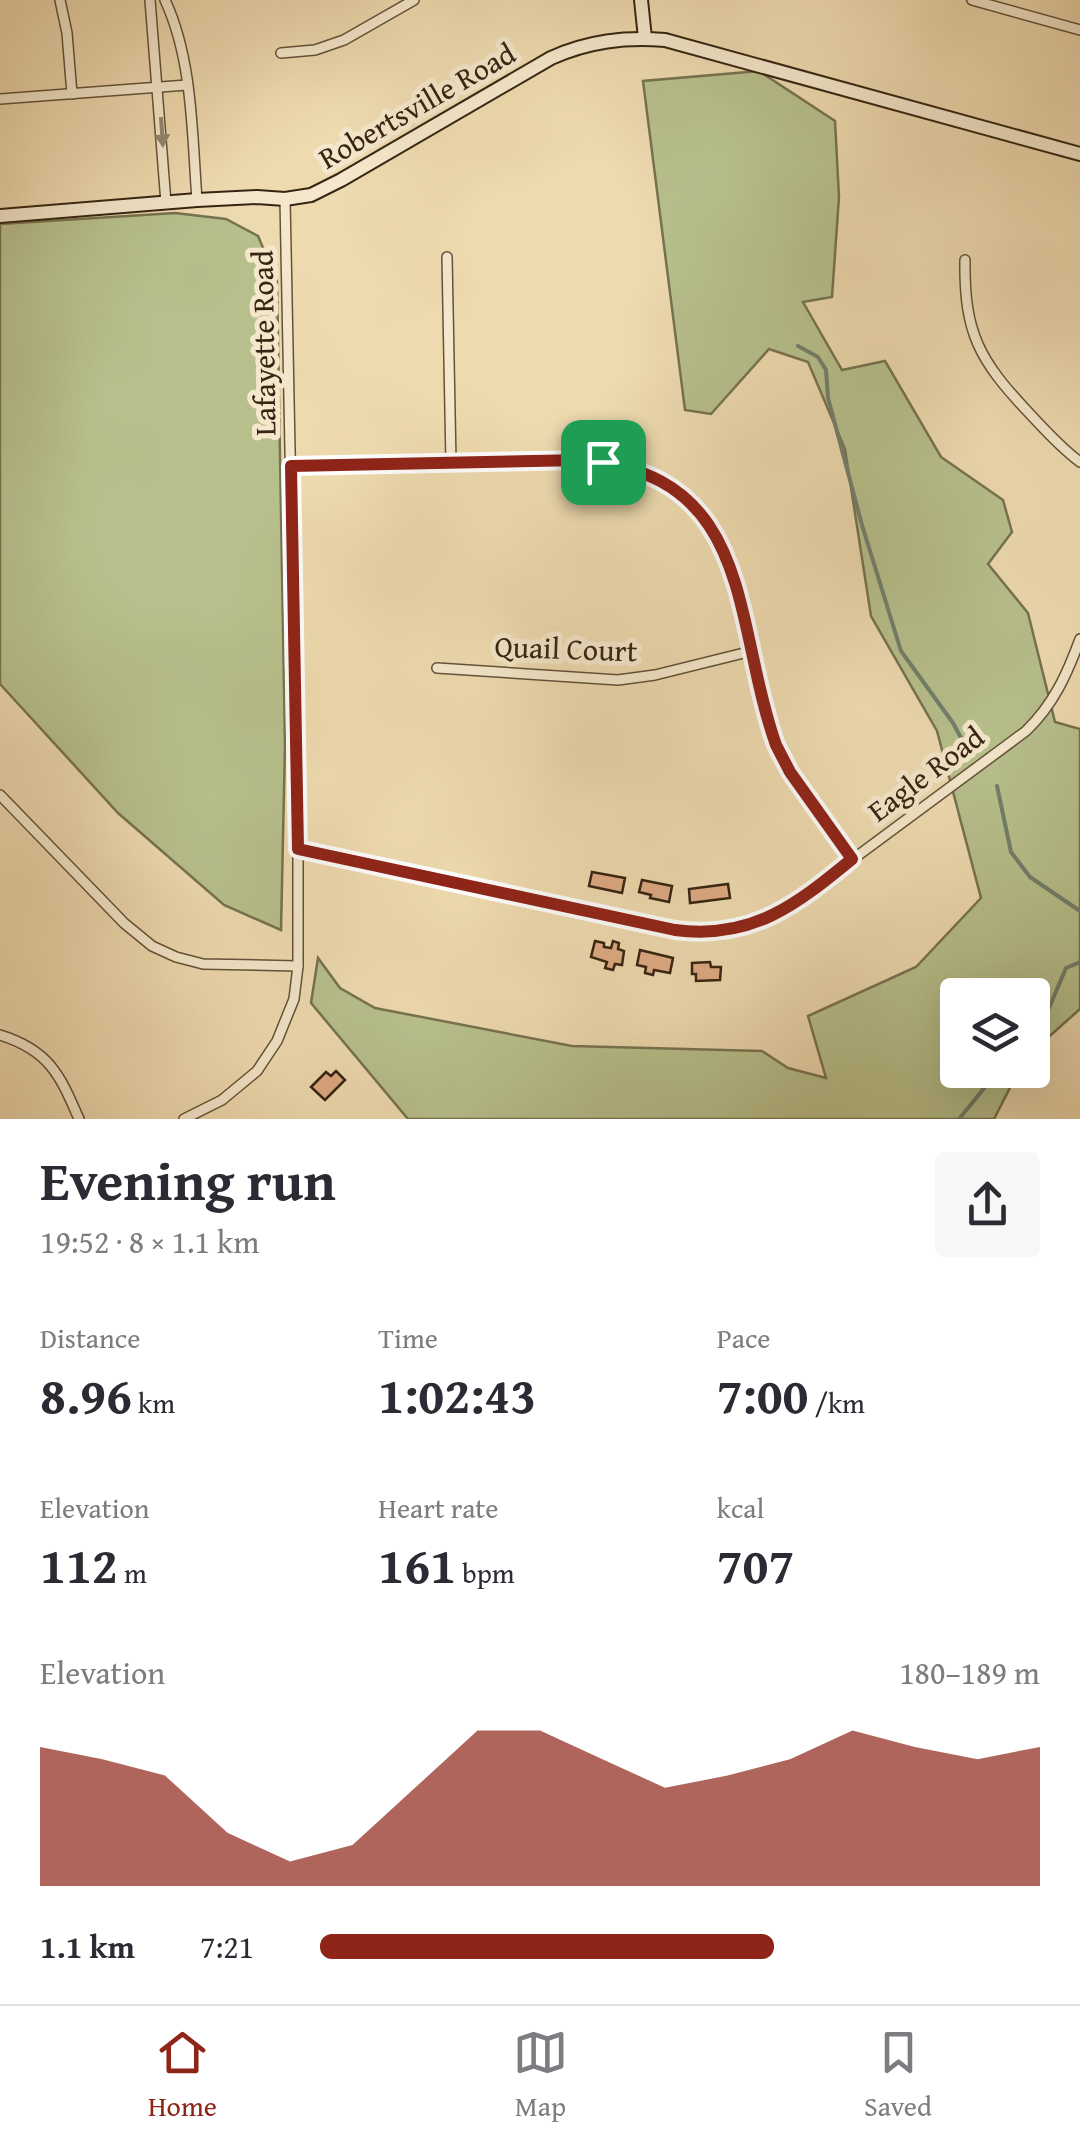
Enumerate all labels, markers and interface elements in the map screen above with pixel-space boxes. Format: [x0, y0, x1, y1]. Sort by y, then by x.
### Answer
street label: Robertsville Road [310, 31, 523, 179]
one-way arrow [154, 117, 170, 148]
street label: Lafayette Road [239, 250, 287, 436]
pin [561, 420, 646, 505]
icon: arrive [576, 435, 631, 490]
street label: Quail Court [494, 624, 639, 672]
street label: Eagle Road [858, 715, 993, 832]
map controls [940, 978, 1050, 1088]
button: layers [940, 978, 1050, 1088]
text: Evening run [40, 1140, 336, 1220]
button: share [935, 1152, 1040, 1257]
text: 19:52 · 8 × 1.1 km [40, 1218, 259, 1265]
text: Distance [40, 1317, 140, 1358]
text: Time [378, 1317, 438, 1358]
text: Pace [717, 1317, 771, 1358]
text: 8.96 [40, 1358, 132, 1431]
text: 1:02:43 [378, 1358, 536, 1431]
text: 7:00 [717, 1358, 809, 1431]
text: km [132, 1382, 175, 1423]
text: /km [809, 1382, 865, 1423]
text: Elevation [40, 1487, 150, 1528]
text: Heart rate [378, 1487, 498, 1528]
text: kcal [717, 1487, 764, 1528]
text: 112 [40, 1528, 118, 1601]
text: 161 [378, 1528, 456, 1601]
text: 707 [717, 1528, 794, 1601]
text: m [118, 1552, 147, 1593]
text: bpm [456, 1552, 515, 1593]
text: Elevation [40, 1649, 165, 1696]
text: 180–189 m [899, 1649, 1040, 1696]
text: 1.1 km [40, 1923, 135, 1970]
text: 7:21 [200, 1923, 254, 1970]
tab: Home [148, 2025, 217, 2126]
tab: Map [513, 2025, 568, 2126]
tab: Saved [864, 2025, 932, 2126]

